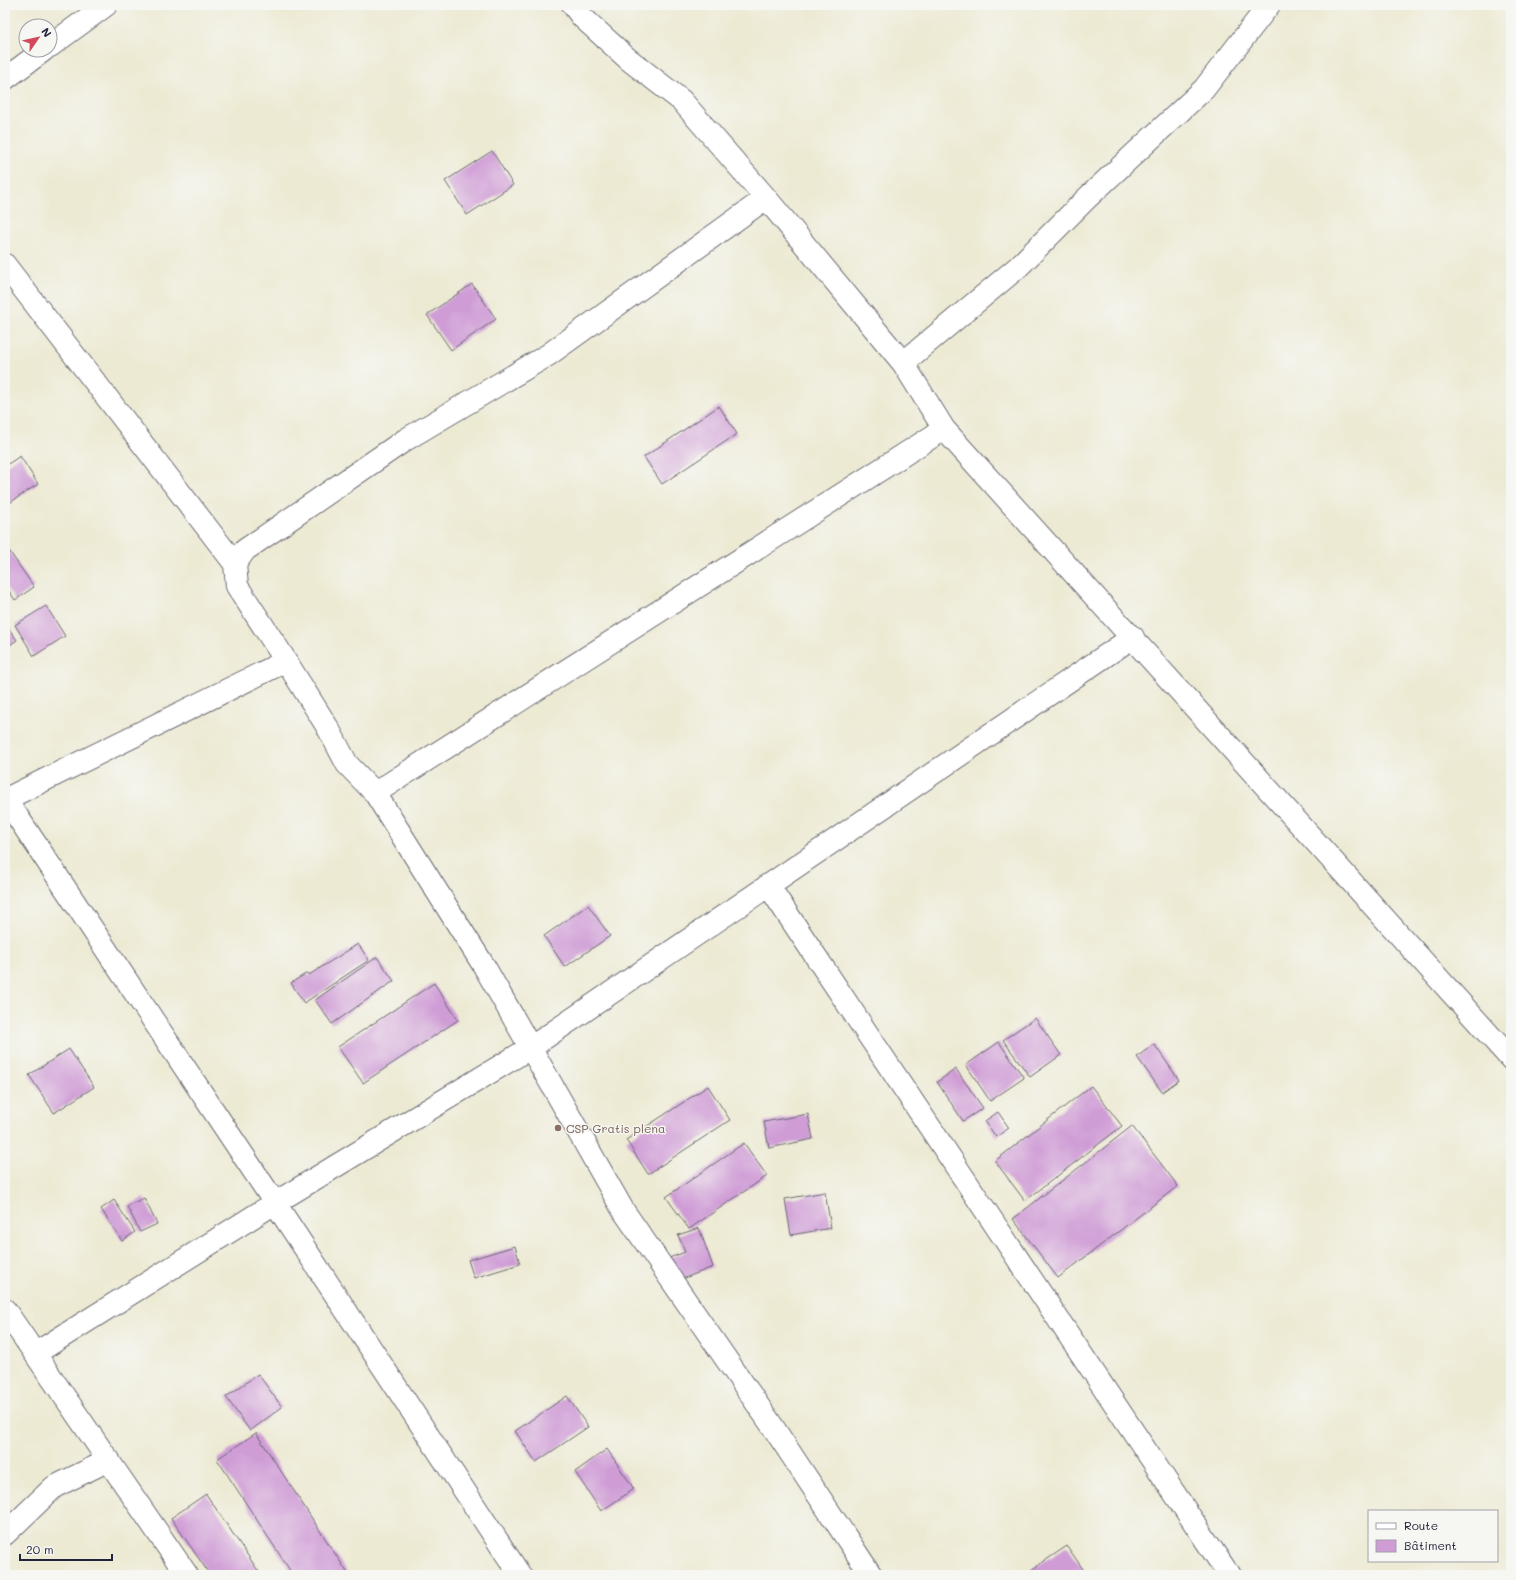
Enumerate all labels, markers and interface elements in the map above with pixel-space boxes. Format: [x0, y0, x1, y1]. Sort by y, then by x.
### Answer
north arrow [18, 18, 58, 58]
text: N [38, 24, 55, 40]
place label: CSP Gratis plena [566, 1120, 665, 1136]
marker: CSP Gratis plena [553, 1123, 563, 1133]
legend [1368, 1510, 1498, 1562]
text: Route [1404, 1517, 1438, 1533]
scale bar [20, 1536, 112, 1562]
text: Bâtiment [1404, 1537, 1457, 1553]
text: 20 m [26, 1541, 54, 1557]

